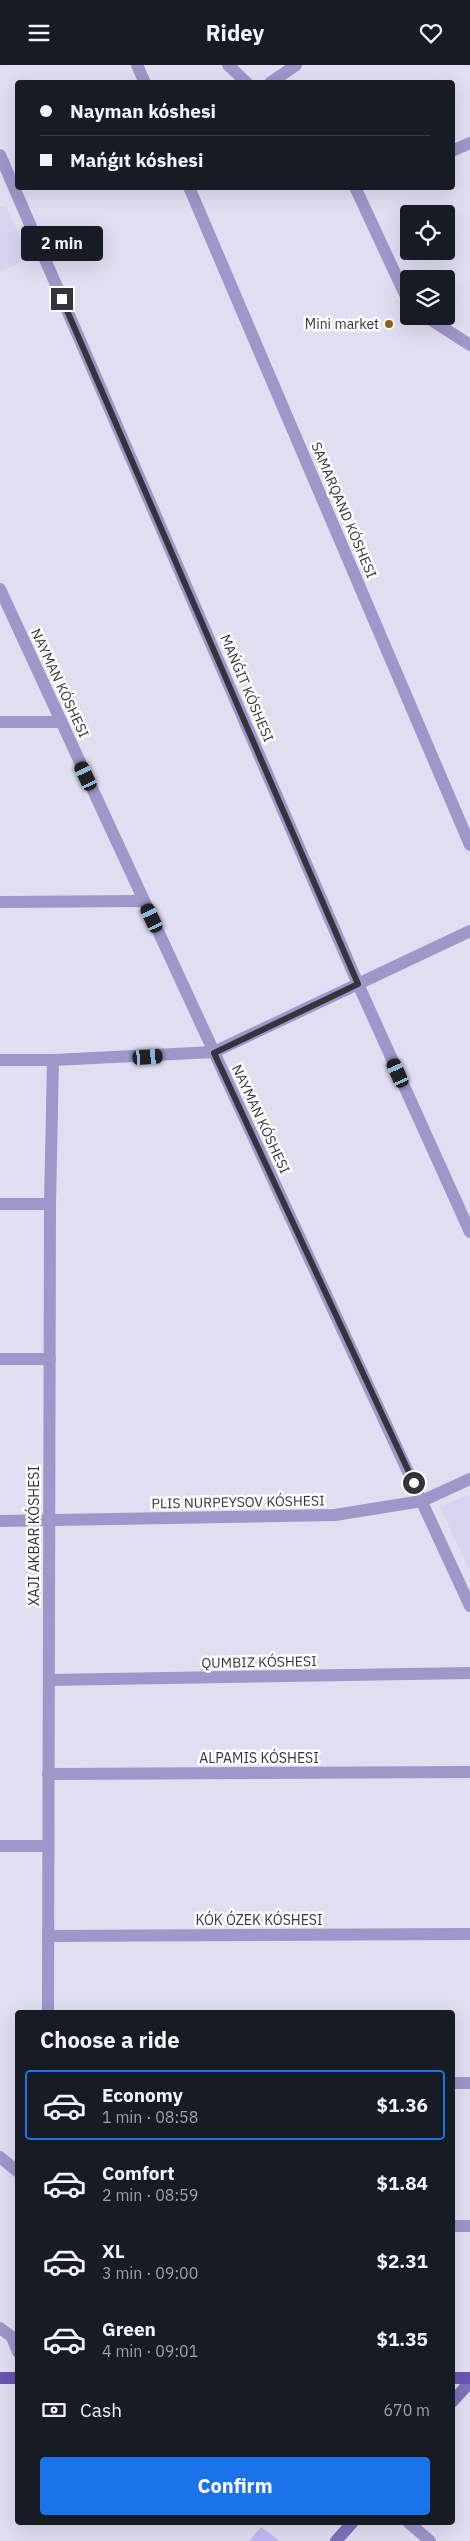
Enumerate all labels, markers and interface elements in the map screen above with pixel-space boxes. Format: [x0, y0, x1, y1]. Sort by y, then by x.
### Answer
text: Ridey [206, 18, 264, 47]
icon: menu [25, 19, 53, 47]
icon: heart [417, 19, 445, 47]
text: Nayman kóshesi [70, 99, 216, 123]
text: Mańǵıt kóshesi [70, 148, 203, 172]
map controls [400, 205, 455, 325]
button: locate [400, 205, 455, 260]
callout: 2 min [21, 227, 103, 261]
text: 2 min [41, 233, 83, 253]
button: layers [400, 270, 455, 325]
route end [51, 288, 73, 310]
place label: Mini market [305, 315, 379, 333]
marker: Mini market [383, 318, 395, 330]
street label: SAMARQAND KÓSHESI [307, 439, 382, 581]
street label: NAYMAN KÓSHESI [27, 625, 94, 740]
street label: MAŃǴIT KÓSHESI [216, 631, 279, 745]
car [72, 759, 99, 793]
car [138, 901, 165, 935]
car [132, 1048, 163, 1066]
car [385, 1056, 410, 1090]
street label: NAYMAN KÓSHESI [228, 1061, 295, 1176]
street label: XAJI AKBAR KÓSHESI [24, 1466, 43, 1606]
route start [403, 1472, 425, 1494]
street label: PLIS NURPEYSOV KÓSHESI [151, 1490, 325, 1513]
street label: QUMBIZ KÓSHESI [201, 1651, 317, 1672]
street label: ALPAMIS KÓSHESI [199, 1748, 319, 1767]
street label: KÓK ÓZEK KÓSHESI [195, 1910, 323, 1929]
text: Choose a ride [40, 2025, 180, 2054]
icon: car [42, 2083, 87, 2128]
text: Economy [102, 2083, 183, 2107]
text: $1.36 [376, 2093, 428, 2117]
text: 1 min · 08:58 [102, 2107, 198, 2127]
icon: car [42, 2161, 87, 2206]
text: Comfort [102, 2161, 175, 2185]
text: $1.84 [376, 2171, 428, 2195]
text: 2 min · 08:59 [102, 2185, 198, 2205]
icon: car [42, 2239, 87, 2284]
text: XL [102, 2239, 125, 2263]
text: $2.31 [376, 2249, 428, 2273]
text: 3 min · 09:00 [102, 2263, 198, 2283]
icon: car [42, 2317, 87, 2362]
text: Green [102, 2317, 156, 2341]
text: $1.35 [376, 2327, 428, 2351]
text: 4 min · 09:01 [102, 2341, 198, 2361]
icon: cash [40, 2396, 68, 2424]
text: Cash [80, 2398, 122, 2422]
text: 670 m [383, 2400, 430, 2420]
button: Confirm [40, 2457, 430, 2515]

